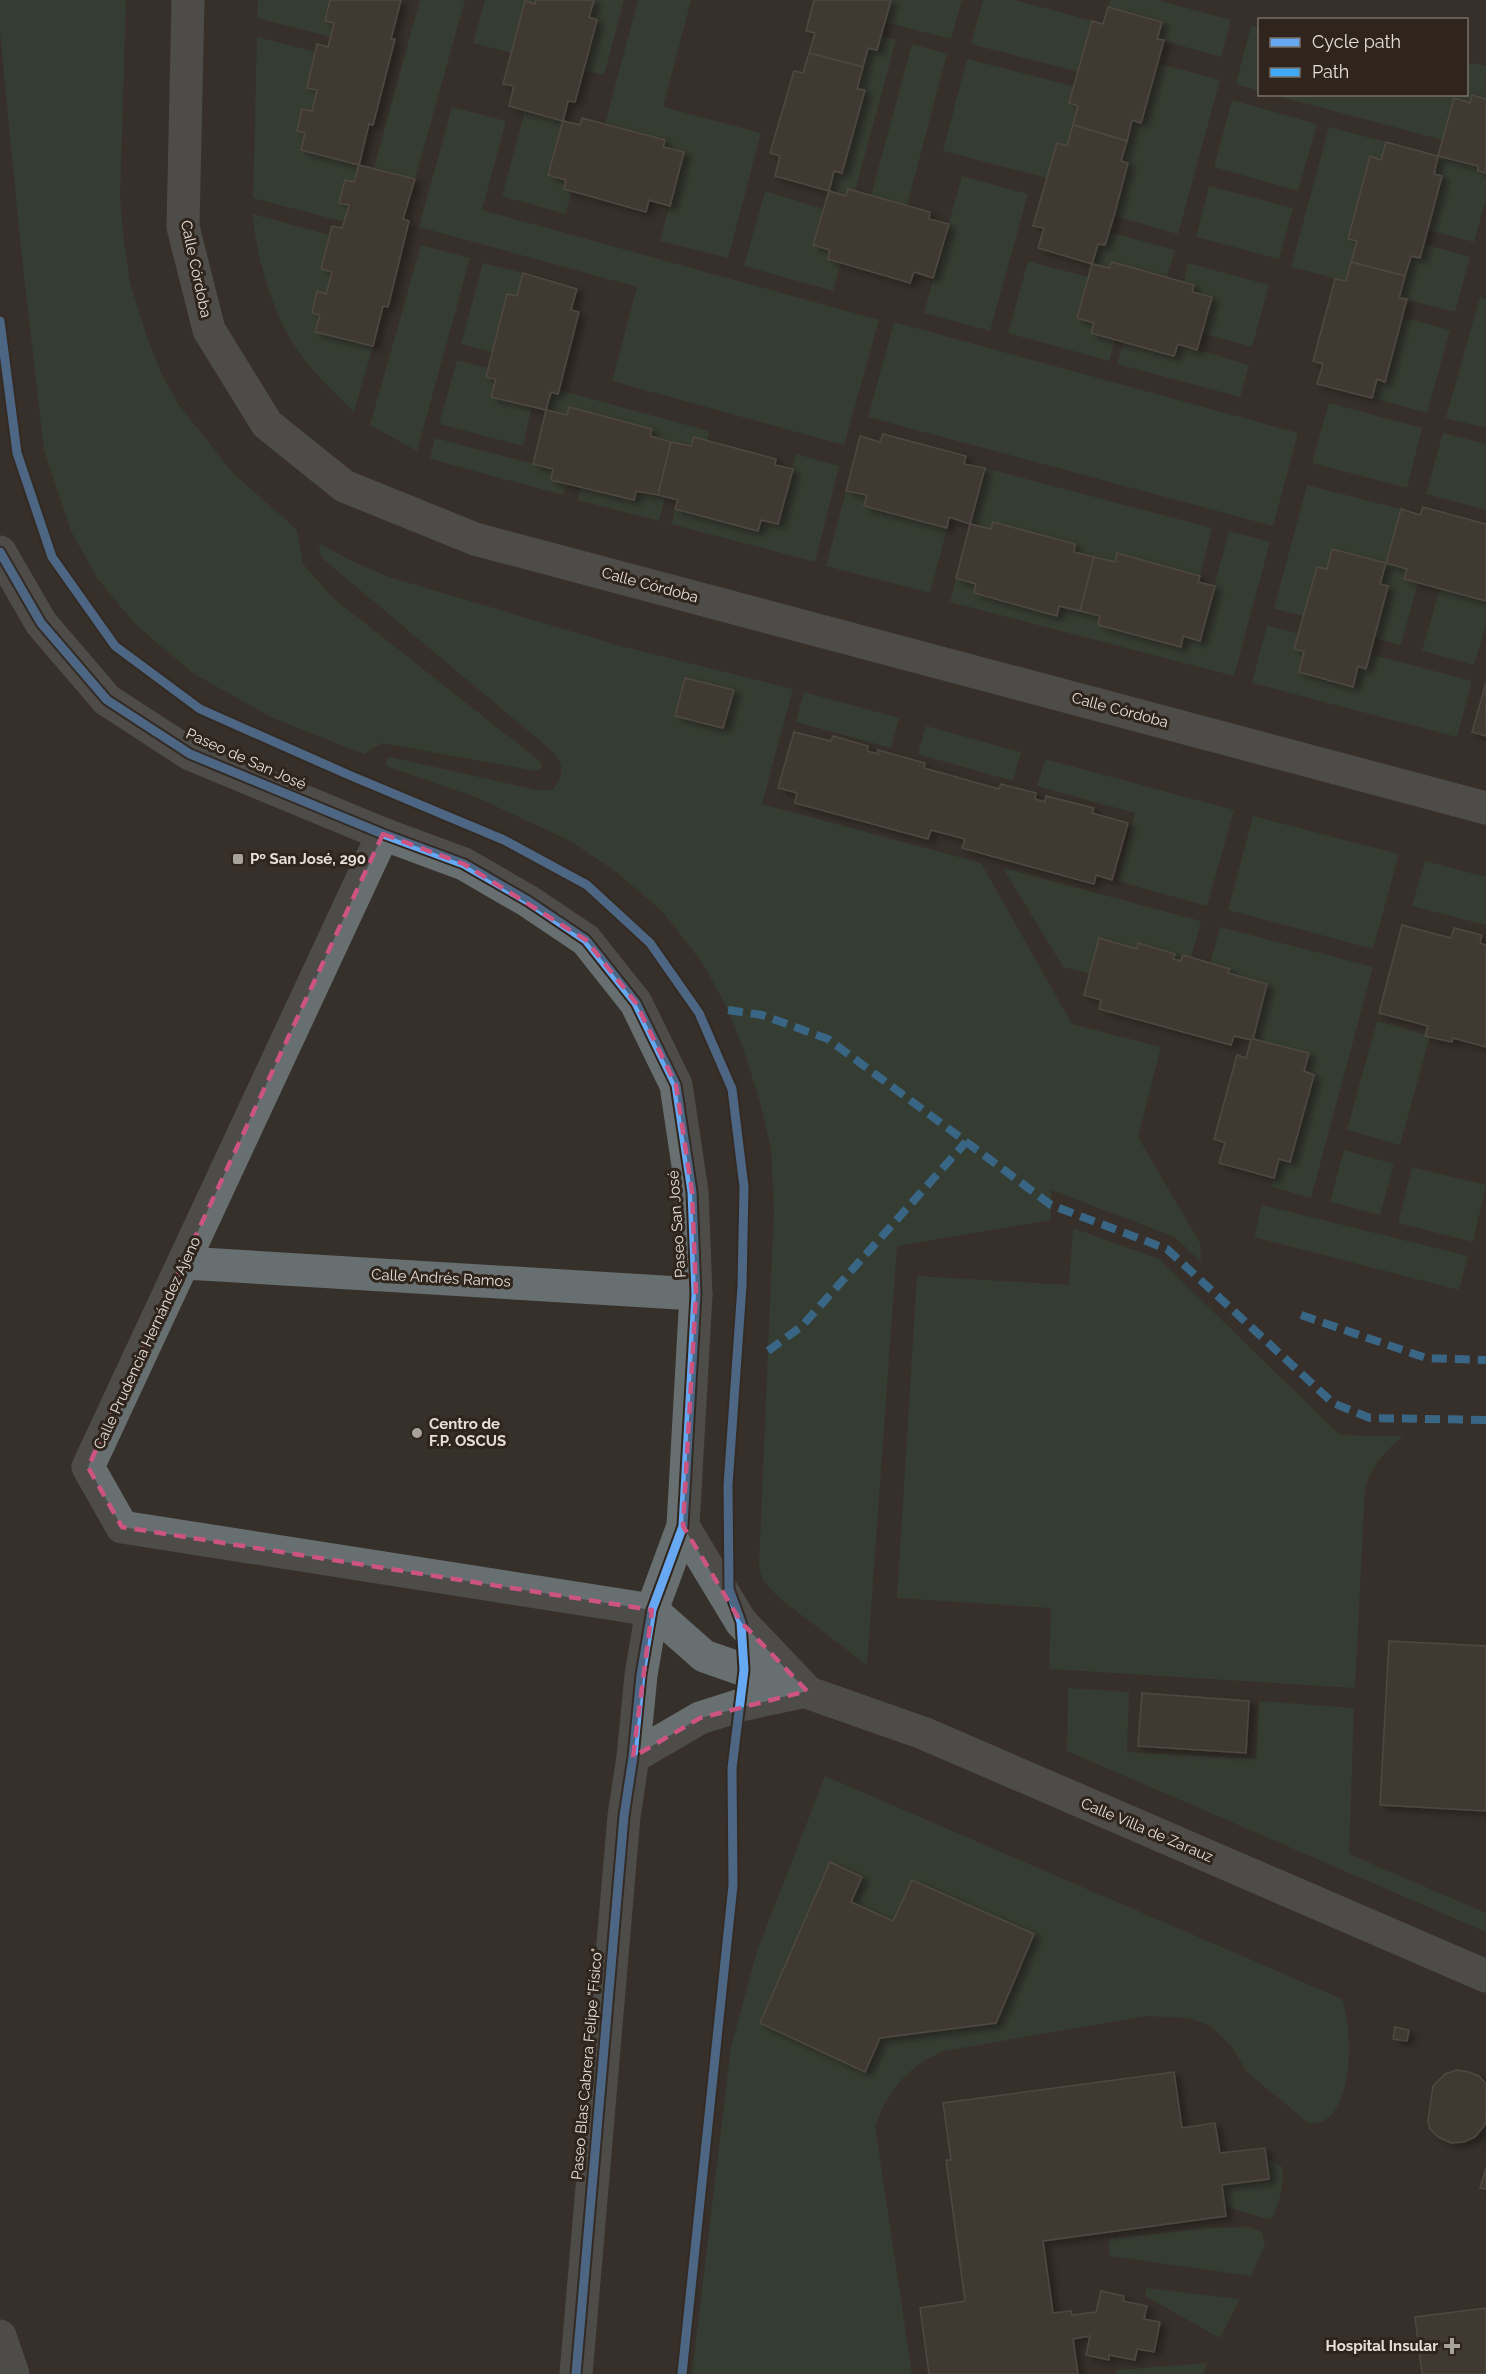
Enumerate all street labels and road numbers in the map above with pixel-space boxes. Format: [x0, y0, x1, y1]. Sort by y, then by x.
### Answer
street label: Calle Córdoba [177, 219, 215, 319]
street label: Calle Córdoba [600, 563, 700, 607]
street label: Calle Córdoba [1070, 688, 1170, 732]
street label: Paseo de San José [183, 724, 309, 794]
street label: Paseo San José [664, 1169, 690, 1278]
street label: Calle Prudencia Hernández Ajeno [90, 1234, 204, 1452]
street label: Calle Andrés Ramos [371, 1265, 511, 1291]
street label: Calle Villa de Zarauz [1078, 1794, 1216, 1866]
street label: Paseo Blas Cabrera Felipe "Físico" [568, 1947, 606, 2181]

